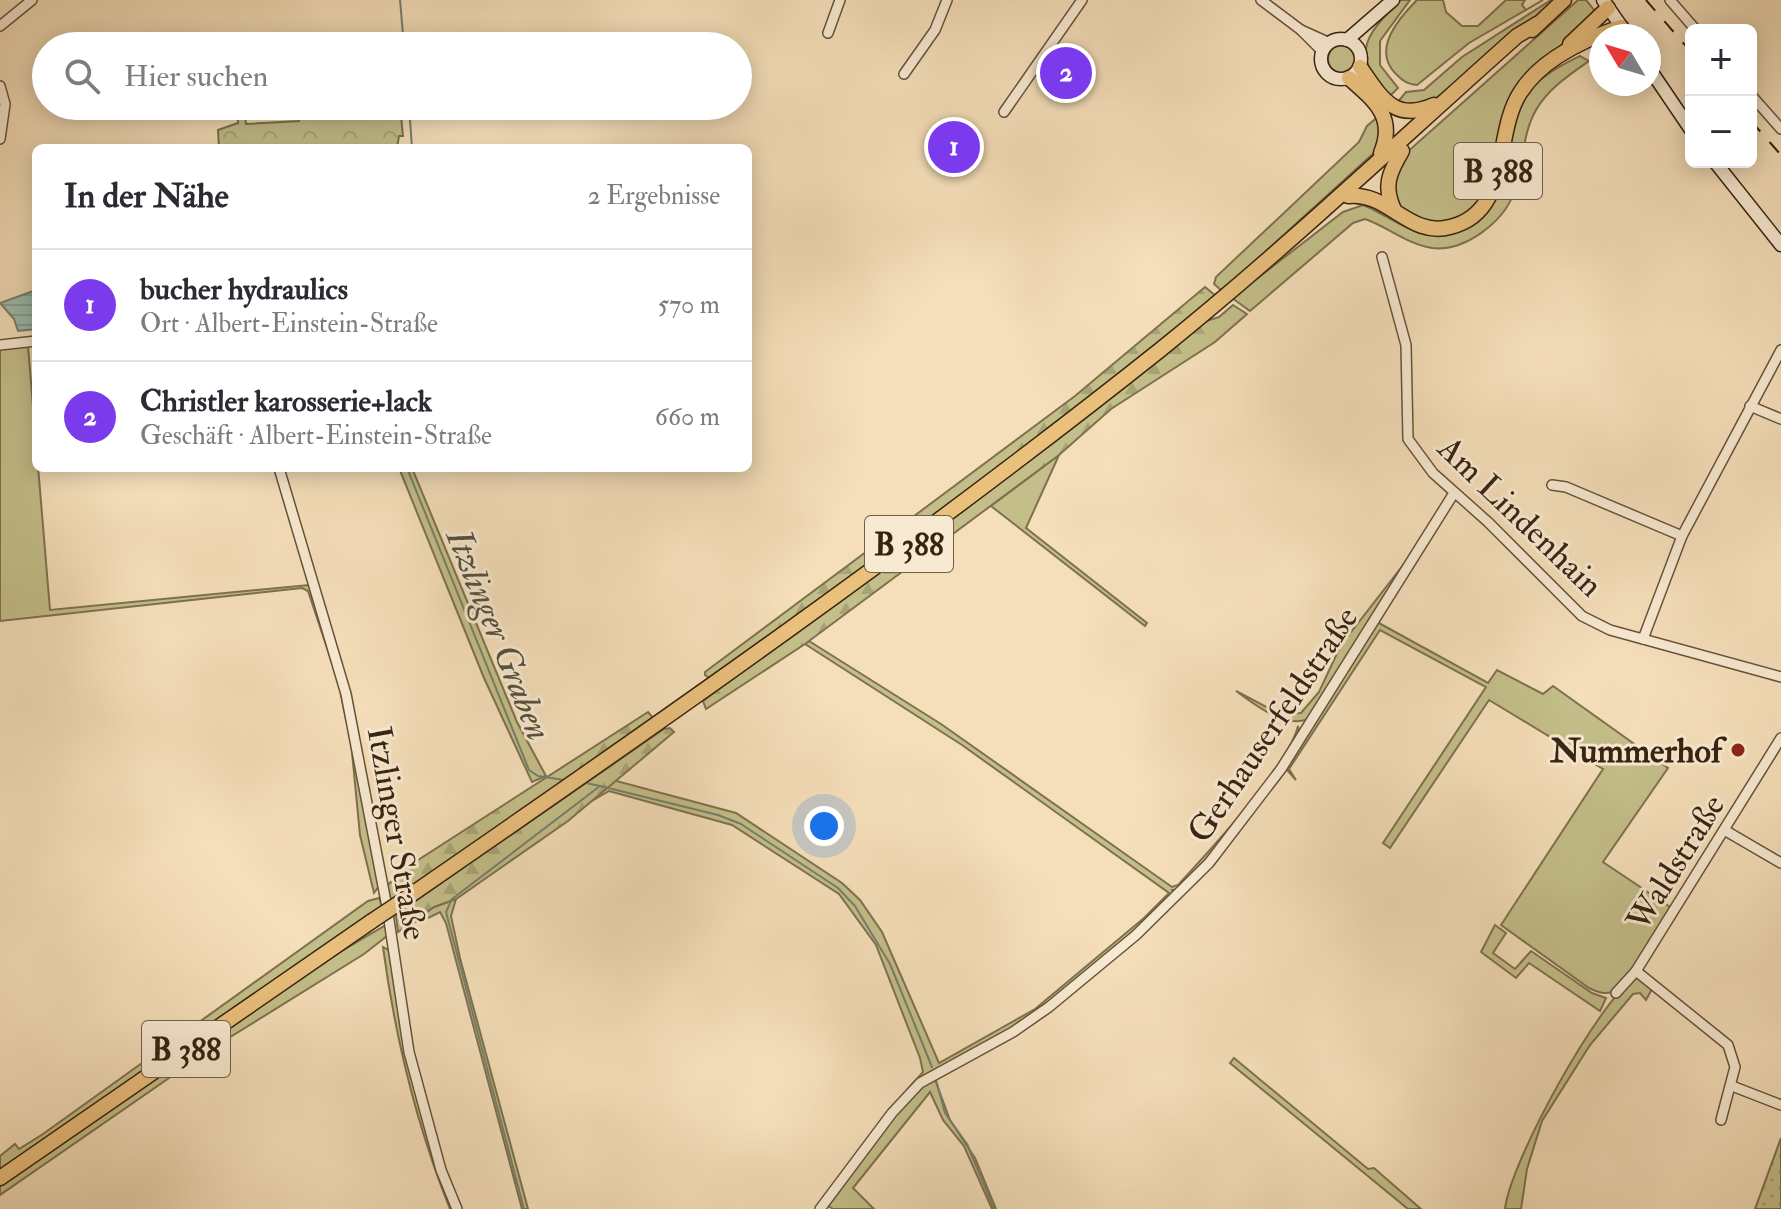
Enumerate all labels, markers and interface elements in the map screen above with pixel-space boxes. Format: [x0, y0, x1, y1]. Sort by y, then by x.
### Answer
north arrow [1589, 24, 1661, 96]
map controls [1685, 24, 1757, 168]
button: + [1685, 24, 1757, 96]
search box [32, 32, 752, 120]
pin: 2 [1040, 43, 1092, 103]
icon: search [60, 54, 104, 98]
text: Hier suchen [124, 58, 268, 95]
button: − [1685, 96, 1757, 168]
pin: 1 [928, 117, 980, 177]
road number: B 388 [1454, 143, 1542, 199]
text: In der Nähe [64, 175, 229, 218]
text: 2 Ergebnisse [588, 180, 720, 212]
text: bucher hydraulics [140, 271, 348, 308]
text: 1 [85, 289, 95, 321]
text: 570 m [658, 289, 720, 321]
text: Ort · Albert-Einstein-Straße [140, 308, 438, 340]
text: Christler karosserie+lack [140, 383, 432, 420]
text: 2 [83, 401, 97, 433]
text: 660 m [655, 401, 720, 433]
text: Geschäft · Albert-Einstein-Straße [140, 420, 492, 452]
street label: Am Lindenhain [1428, 427, 1612, 607]
road number: B 388 [865, 516, 953, 572]
water label: Itzlinger Graben [435, 520, 561, 747]
street label: Gerhauserfeldstraße [1178, 599, 1368, 851]
street label: Itzlinger Straße [357, 723, 436, 943]
place label: Nummerhof [1549, 730, 1727, 773]
marker: Nummerhof [1729, 741, 1747, 759]
street label: Waldstraße [1617, 787, 1735, 940]
your location [804, 806, 844, 846]
road number: B 388 [142, 1021, 230, 1077]

